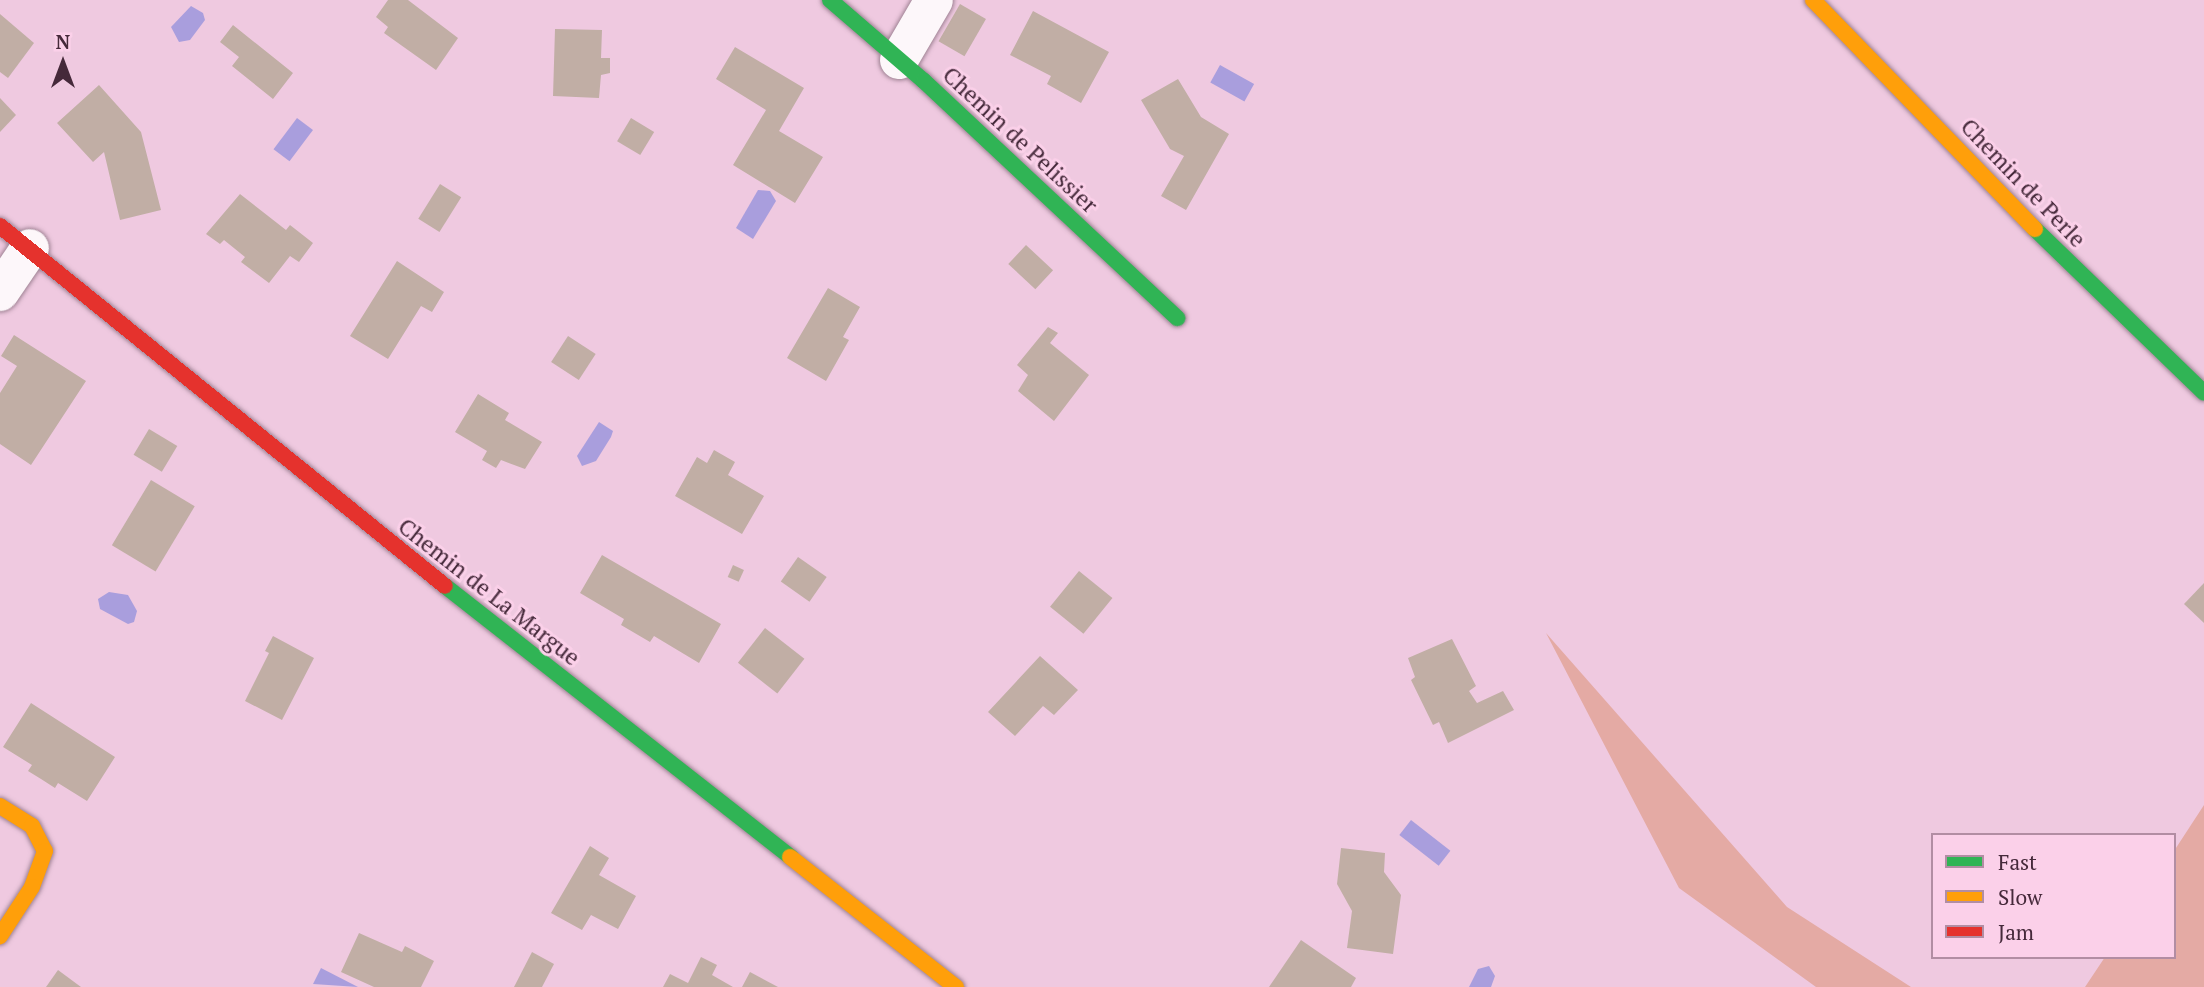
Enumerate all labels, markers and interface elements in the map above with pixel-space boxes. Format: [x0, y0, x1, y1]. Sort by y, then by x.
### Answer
north arrow [28, 28, 98, 98]
text: N [56, 29, 70, 54]
street label: Chemin de Pelissier [937, 61, 1103, 219]
street label: Chemin de Perle [1955, 113, 2091, 253]
street label: Chemin de La Margue [393, 513, 585, 671]
legend [1931, 833, 2176, 959]
text: Fast [1998, 848, 2037, 876]
text: Slow [1998, 883, 2042, 911]
text: Jam [1998, 918, 2034, 946]

